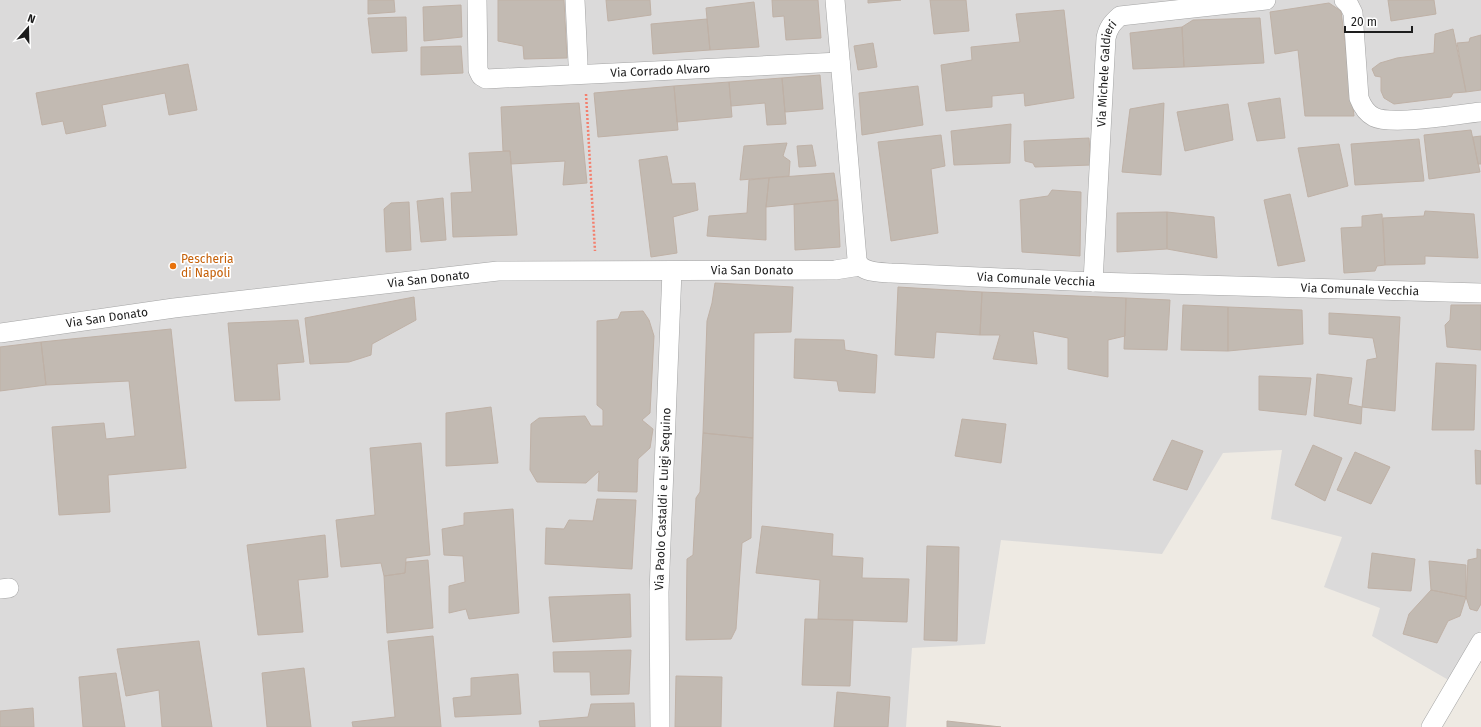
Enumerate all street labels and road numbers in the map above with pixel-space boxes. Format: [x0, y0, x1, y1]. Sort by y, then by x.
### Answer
street label: Via Michele Galdieri [1094, 17, 1119, 127]
street label: Via Corrado Alvaro [610, 61, 710, 80]
street label: Via San Donato [711, 263, 793, 277]
street label: Via San Donato [387, 267, 470, 291]
street label: Via Comunale Vecchia [977, 270, 1096, 289]
street label: Via Comunale Vecchia [1301, 281, 1419, 298]
street label: Via San Donato [65, 305, 149, 330]
street label: Via Paolo Castaldi e Luigi Sequino [652, 407, 673, 591]

